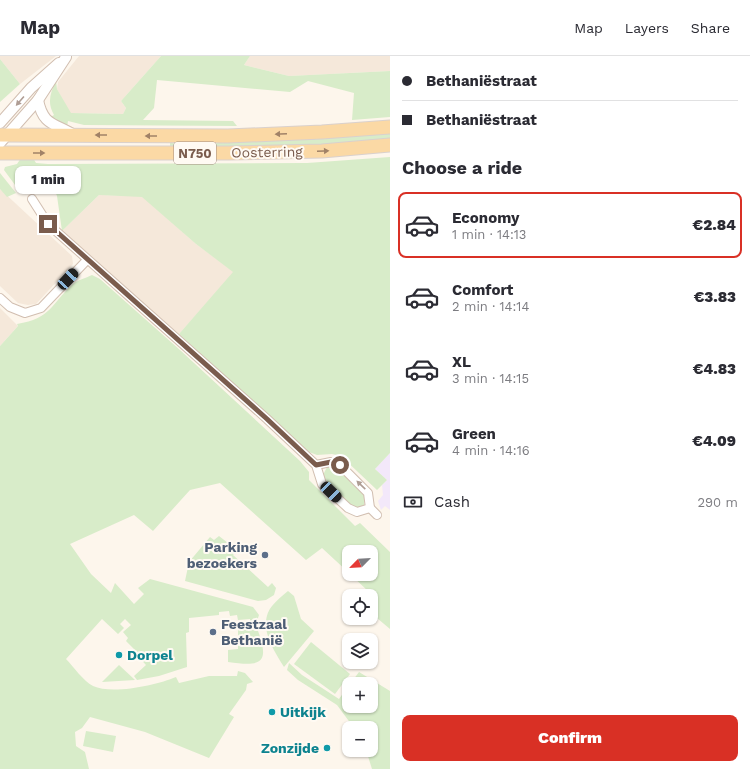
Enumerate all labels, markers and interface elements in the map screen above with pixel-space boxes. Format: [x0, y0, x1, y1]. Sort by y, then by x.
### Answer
text: Map [20, 16, 60, 39]
text: Map [574, 20, 603, 36]
text: Layers [625, 20, 669, 36]
text: Share [691, 20, 730, 36]
text: Bethaniëstraat [426, 72, 537, 90]
one-way arrow [15, 96, 24, 106]
text: Bethaniëstraat [426, 111, 537, 129]
one-way arrow [275, 130, 287, 137]
one-way arrow [94, 132, 107, 138]
one-way arrow [144, 133, 157, 139]
road number: N750 [174, 142, 216, 164]
street label: Oosterring [231, 143, 303, 161]
one-way arrow [317, 147, 329, 154]
one-way arrow [33, 150, 46, 156]
text: Choose a ride [402, 157, 522, 178]
callout: 1 min [15, 166, 81, 194]
text: 1 min [31, 172, 65, 187]
icon: car [404, 207, 440, 243]
text: Economy [452, 209, 519, 227]
route end [39, 215, 57, 233]
text: €2.84 [693, 216, 736, 234]
text: 1 min · 14:13 [452, 227, 526, 242]
car [55, 266, 81, 292]
icon: car [404, 279, 440, 315]
text: Comfort [452, 281, 513, 299]
text: €3.83 [694, 288, 736, 306]
text: 2 min · 14:14 [452, 299, 529, 314]
icon: car [404, 351, 440, 387]
text: XL [452, 353, 471, 371]
text: €4.83 [693, 360, 736, 378]
text: 3 min · 14:15 [452, 371, 529, 386]
icon: car [404, 423, 440, 459]
text: Green [452, 425, 496, 443]
text: €4.09 [692, 432, 736, 450]
text: 4 min · 14:16 [452, 443, 530, 458]
route start [331, 456, 349, 474]
car [318, 479, 344, 505]
one-way arrow [356, 480, 366, 490]
icon: cash [402, 491, 424, 513]
text: Cash [434, 493, 470, 511]
text: 290 m [697, 495, 738, 510]
place label: Parking bezoekers [187, 539, 258, 571]
north arrow [342, 545, 378, 581]
map controls [342, 545, 378, 757]
marker: Parking bezoekers [260, 550, 270, 560]
button: locate [342, 589, 378, 625]
place label: Feestzaal Bethanië [221, 616, 287, 648]
marker: Feestzaal Bethanië [208, 627, 218, 637]
button: layers [342, 633, 378, 669]
place label: Dorpel [127, 647, 173, 663]
marker: Dorpel [114, 650, 124, 660]
button: + [342, 677, 378, 713]
place label: Uitkijk [280, 704, 326, 720]
marker: Uitkijk [267, 707, 277, 717]
button: Confirm [402, 715, 738, 761]
button: − [342, 721, 378, 757]
place label: Zonzijde [261, 740, 319, 756]
marker: Zonzijde [322, 743, 332, 753]

